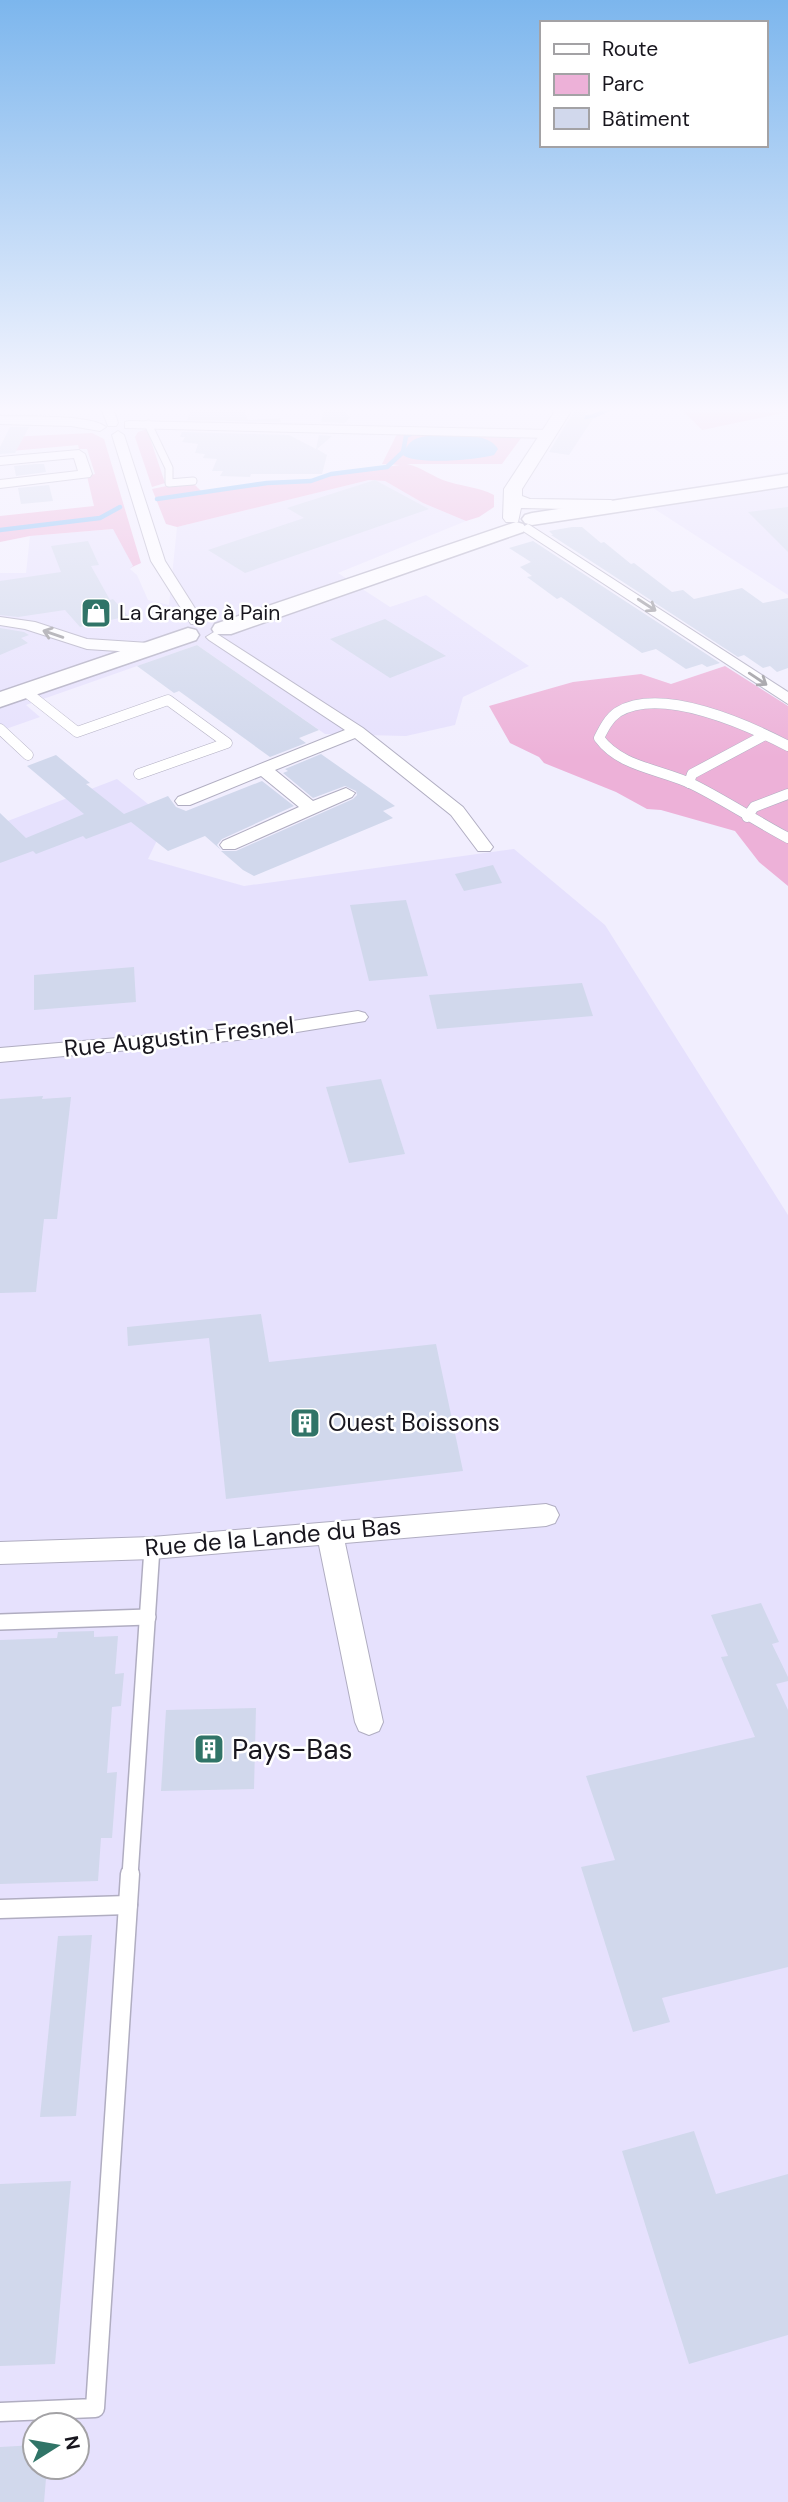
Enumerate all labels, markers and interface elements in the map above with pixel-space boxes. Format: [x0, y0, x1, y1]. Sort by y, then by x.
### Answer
legend [540, 21, 767, 147]
text: Route [602, 35, 658, 63]
text: Parc [602, 70, 645, 98]
text: Bâtiment [602, 105, 690, 133]
shop icon: La Grange à Pain [79, 596, 113, 630]
one-way arrow [636, 598, 656, 612]
place label: La Grange à Pain [119, 599, 280, 627]
one-way arrow [42, 627, 64, 640]
one-way arrow [748, 672, 768, 686]
street label: Rue Augustin Fresnel [62, 1009, 296, 1064]
building icon: Ouest Boissons [288, 1406, 322, 1440]
place label: Ouest Boissons [328, 1407, 500, 1438]
street label: Rue de la Lande du Bas [144, 1510, 402, 1563]
place label: Pays-Bas [232, 1731, 353, 1768]
building icon: Pays-Bas [192, 1732, 226, 1766]
north arrow [21, 2411, 91, 2481]
text: N [59, 2434, 86, 2452]

